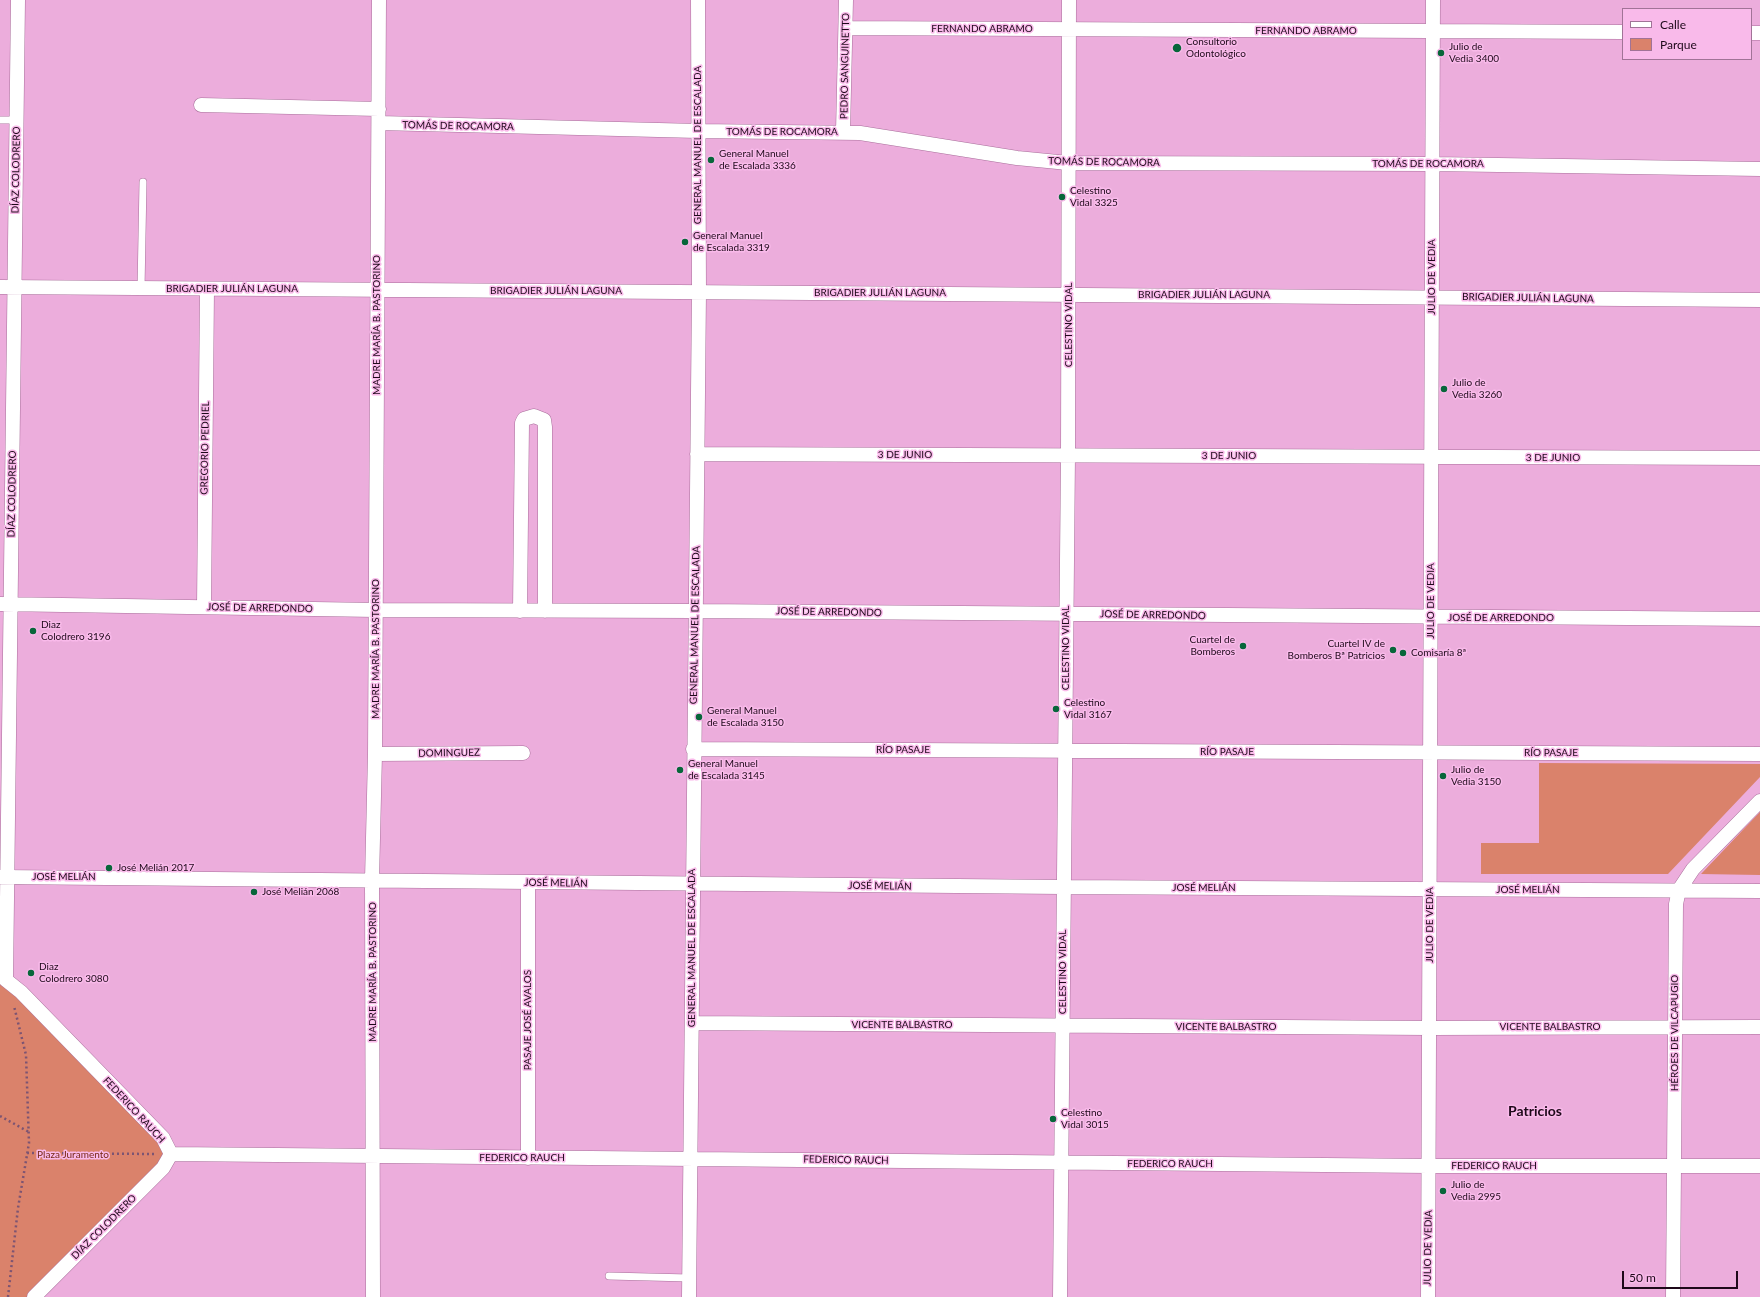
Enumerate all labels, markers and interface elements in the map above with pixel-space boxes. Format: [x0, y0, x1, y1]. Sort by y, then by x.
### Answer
legend [1622, 8, 1752, 60]
street label: PEDRO SANGUINETTO [838, 13, 852, 119]
text: Calle [1660, 17, 1686, 32]
street label: FERNANDO ABRAMO [931, 23, 1033, 35]
street label: FERNANDO ABRAMO [1255, 25, 1357, 37]
place label: Consultorio Odontológico [1186, 36, 1246, 60]
text: Parque [1660, 37, 1697, 52]
place label: Julio de Vedia 3400 [1449, 41, 1499, 64]
marker: Consultorio Odontológico [1171, 42, 1183, 54]
marker: Julio de Vedia 3400 [1436, 48, 1446, 58]
street label: GENERAL MANUEL DE ESCALADA [692, 66, 704, 224]
street label: TOMÁS DE ROCAMORA [402, 119, 514, 133]
street label: DÍAZ COLODRERO [9, 126, 23, 214]
street label: TOMÁS DE ROCAMORA [726, 126, 838, 138]
place label: General Manuel de Escalada 3336 [719, 148, 796, 172]
marker: General Manuel de Escalada 3336 [706, 155, 716, 165]
street label: TOMÁS DE ROCAMORA [1048, 155, 1160, 169]
street label: TOMÁS DE ROCAMORA [1372, 158, 1484, 170]
place label: Celestino Vidal 3325 [1070, 185, 1118, 208]
marker: Celestino Vidal 3325 [1057, 192, 1067, 202]
place label: General Manuel de Escalada 3319 [693, 230, 770, 254]
marker: General Manuel de Escalada 3319 [680, 237, 690, 247]
street label: JULIO DE VEDIA [1426, 239, 1438, 315]
street label: MADRE MARÍA B. PASTORINO [371, 255, 383, 395]
street label: BRIGADIER JULIÁN LAGUNA [166, 283, 298, 295]
street label: CELESTINO VIDAL [1063, 283, 1075, 367]
street label: BRIGADIER JULIÁN LAGUNA [490, 285, 622, 297]
street label: BRIGADIER JULIÁN LAGUNA [814, 287, 946, 299]
street label: BRIGADIER JULIÁN LAGUNA [1138, 289, 1270, 301]
street label: BRIGADIER JULIÁN LAGUNA [1462, 291, 1594, 305]
place label: Julio de Vedia 3260 [1452, 377, 1502, 400]
marker: Julio de Vedia 3260 [1439, 384, 1449, 394]
street label: GREGORIO PEDRIEL [198, 401, 212, 495]
street label: 3 DE JUNIO [878, 449, 932, 461]
street label: DÍAZ COLODRERO [5, 450, 19, 538]
street label: 3 DE JUNIO [1202, 450, 1256, 462]
street label: 3 DE JUNIO [1526, 452, 1580, 464]
street label: GENERAL MANUEL DE ESCALADA [688, 546, 702, 704]
street label: JULIO DE VEDIA [1425, 563, 1437, 639]
street label: MADRE MARÍA B. PASTORINO [370, 579, 382, 719]
street label: JOSÉ DE ARREDONDO [207, 601, 313, 615]
street label: JOSÉ DE ARREDONDO [776, 605, 882, 619]
street label: CELESTINO VIDAL [1060, 606, 1072, 690]
street label: JOSÉ DE ARREDONDO [1100, 608, 1206, 622]
street label: JOSÉ DE ARREDONDO [1448, 612, 1554, 624]
place label: Diaz Colodrero 3196 [41, 619, 110, 642]
marker: Diaz Colodrero 3196 [28, 626, 38, 636]
place label: Cuartel de Bomberos [1190, 634, 1235, 658]
place label: Cuartel IV de Bomberos Bª Patricios [1288, 638, 1385, 662]
marker: Cuartel de Bomberos [1238, 641, 1248, 651]
marker: Cuartel IV de Bomberos Bª Patricios [1388, 645, 1398, 655]
place label: Comisaría 8ª [1411, 647, 1466, 659]
marker: Comisaría 8ª [1398, 648, 1408, 658]
place label: Celestino Vidal 3167 [1064, 697, 1112, 720]
marker: Celestino Vidal 3167 [1051, 704, 1061, 714]
place label: General Manuel de Escalada 3150 [707, 705, 784, 728]
marker: General Manuel de Escalada 3150 [694, 712, 704, 722]
street label: RÍO PASAJE [876, 744, 930, 756]
street label: DOMINGUEZ [418, 746, 480, 760]
street label: RÍO PASAJE [1200, 746, 1254, 758]
street label: RÍO PASAJE [1524, 747, 1578, 759]
place label: General Manuel de Escalada 3145 [688, 758, 765, 782]
place label: Julio de Vedia 3150 [1451, 764, 1501, 788]
marker: General Manuel de Escalada 3145 [675, 765, 685, 775]
marker: Julio de Vedia 3150 [1438, 771, 1448, 781]
place label: José Melián 2017 [117, 862, 194, 874]
marker: José Melián 2017 [104, 863, 114, 873]
street label: GENERAL MANUEL DE ESCALADA [686, 869, 698, 1027]
street label: JOSÉ MELIÁN [32, 871, 96, 883]
street label: JOSÉ MELIÁN [524, 876, 588, 890]
street label: JOSÉ MELIÁN [848, 879, 912, 893]
street label: JOSÉ MELIÁN [1172, 882, 1236, 894]
street label: JOSÉ MELIÁN [1496, 884, 1560, 896]
place label: José Melián 2068 [262, 886, 339, 898]
marker: José Melián 2068 [249, 887, 259, 897]
street label: JULIO DE VEDIA [1424, 887, 1436, 963]
street label: MADRE MARÍA B. PASTORINO [367, 902, 379, 1042]
street label: CELESTINO VIDAL [1057, 930, 1069, 1014]
place label: Diaz Colodrero 3080 [39, 961, 108, 984]
marker: Diaz Colodrero 3080 [26, 968, 36, 978]
street label: PASAJE JOSÉ AVALOS [522, 970, 534, 1070]
street label: HÉROES DE VILCAPUGIO [1669, 975, 1681, 1091]
street label: VICENTE BALBASTRO [852, 1019, 952, 1031]
street label: VICENTE BALBASTRO [1176, 1021, 1276, 1033]
street label: VICENTE BALBASTRO [1500, 1021, 1600, 1033]
street label: FEDERICO RAUCH [100, 1075, 168, 1145]
district label: Patricios [1508, 1103, 1562, 1119]
place label: Celestino Vidal 3015 [1061, 1107, 1109, 1130]
marker: Celestino Vidal 3015 [1048, 1114, 1058, 1124]
park label: Plaza Juramento [37, 1149, 109, 1161]
street label: FEDERICO RAUCH [479, 1152, 565, 1164]
street label: FEDERICO RAUCH [803, 1153, 889, 1167]
street label: FEDERICO RAUCH [1127, 1158, 1213, 1170]
street label: FEDERICO RAUCH [1451, 1160, 1537, 1172]
place label: Julio de Vedia 2995 [1451, 1179, 1501, 1202]
marker: Julio de Vedia 2995 [1438, 1186, 1448, 1196]
street label: DÍAZ COLODRERO [69, 1192, 139, 1262]
street label: JULIO DE VEDIA [1421, 1210, 1435, 1286]
scale bar [1624, 1263, 1740, 1289]
text: 50 m [1629, 1270, 1656, 1285]

